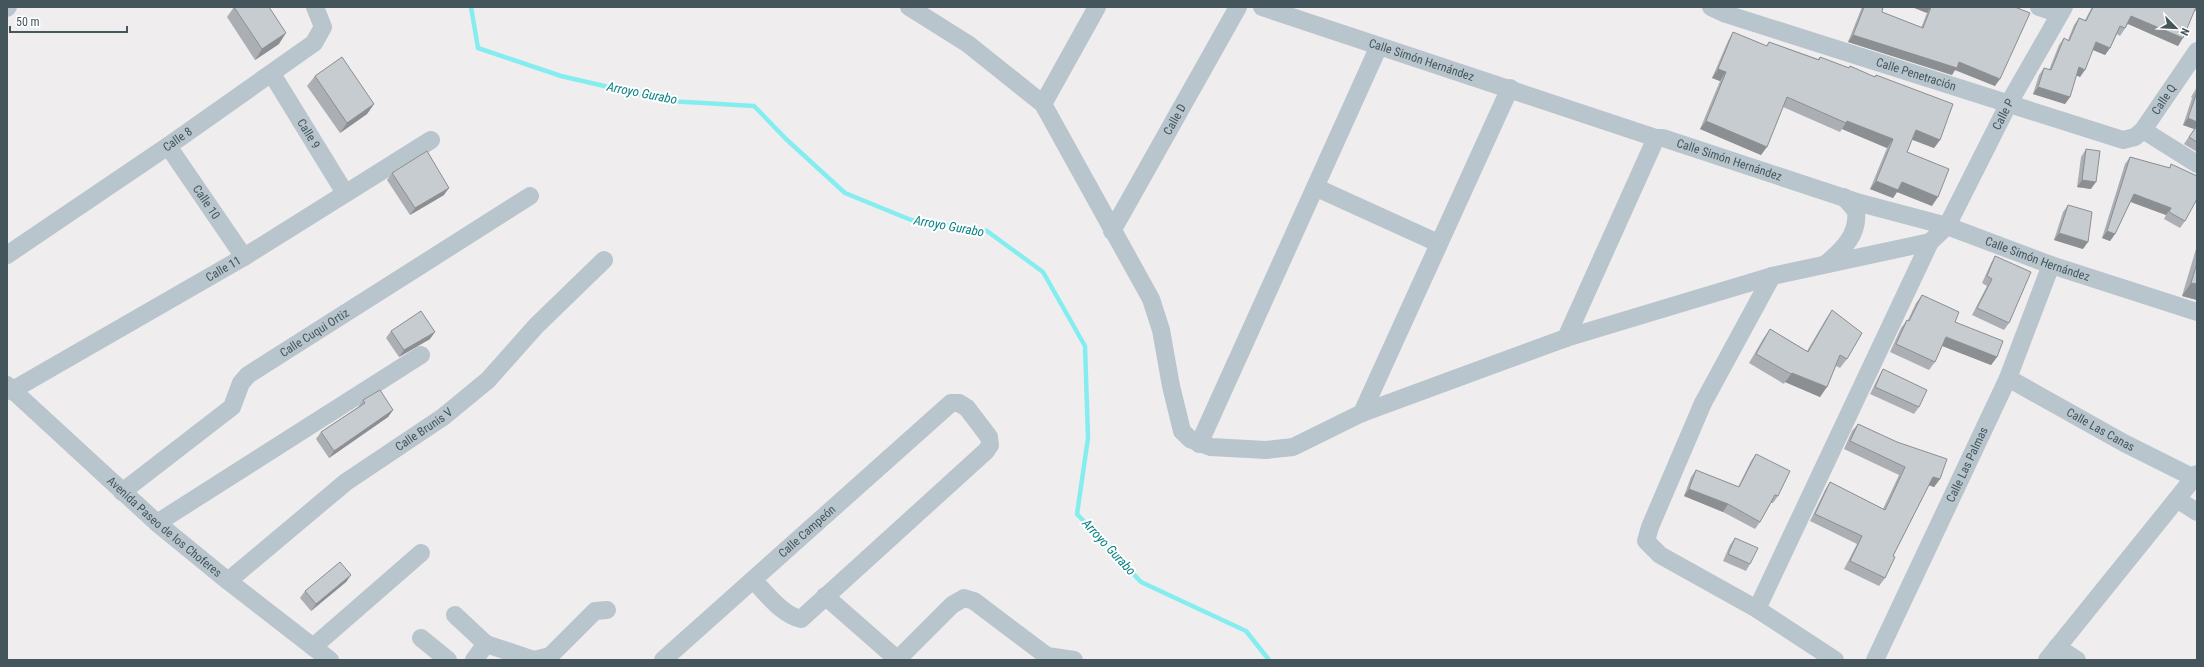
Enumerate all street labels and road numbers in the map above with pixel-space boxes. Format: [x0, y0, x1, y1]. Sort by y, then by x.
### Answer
street label: Calle Simón Hernández [1367, 36, 1476, 84]
street label: Calle Penetración [1874, 55, 1958, 94]
street label: Calle Q [2149, 82, 2179, 117]
street label: Calle P [1990, 96, 2017, 132]
street label: Calle D [1160, 101, 1189, 137]
street label: Calle 9 [294, 116, 323, 151]
street label: Calle 8 [160, 124, 195, 154]
street label: Calle Simón Hernández [1675, 136, 1784, 184]
street label: Calle 10 [190, 182, 223, 222]
street label: Calle Simón Hernández [1983, 234, 2092, 284]
street label: Calle 11 [203, 253, 243, 284]
street label: Calle Cuqui Ortiz [277, 306, 352, 360]
street label: Calle Brunis V [393, 405, 456, 454]
street label: Calle Las Canas [2064, 405, 2137, 454]
street label: Calle Las Palmas [1943, 425, 1991, 505]
street label: Avenida Paseo de los Choferes [104, 474, 225, 580]
street label: Calle Campeón [776, 502, 838, 561]

